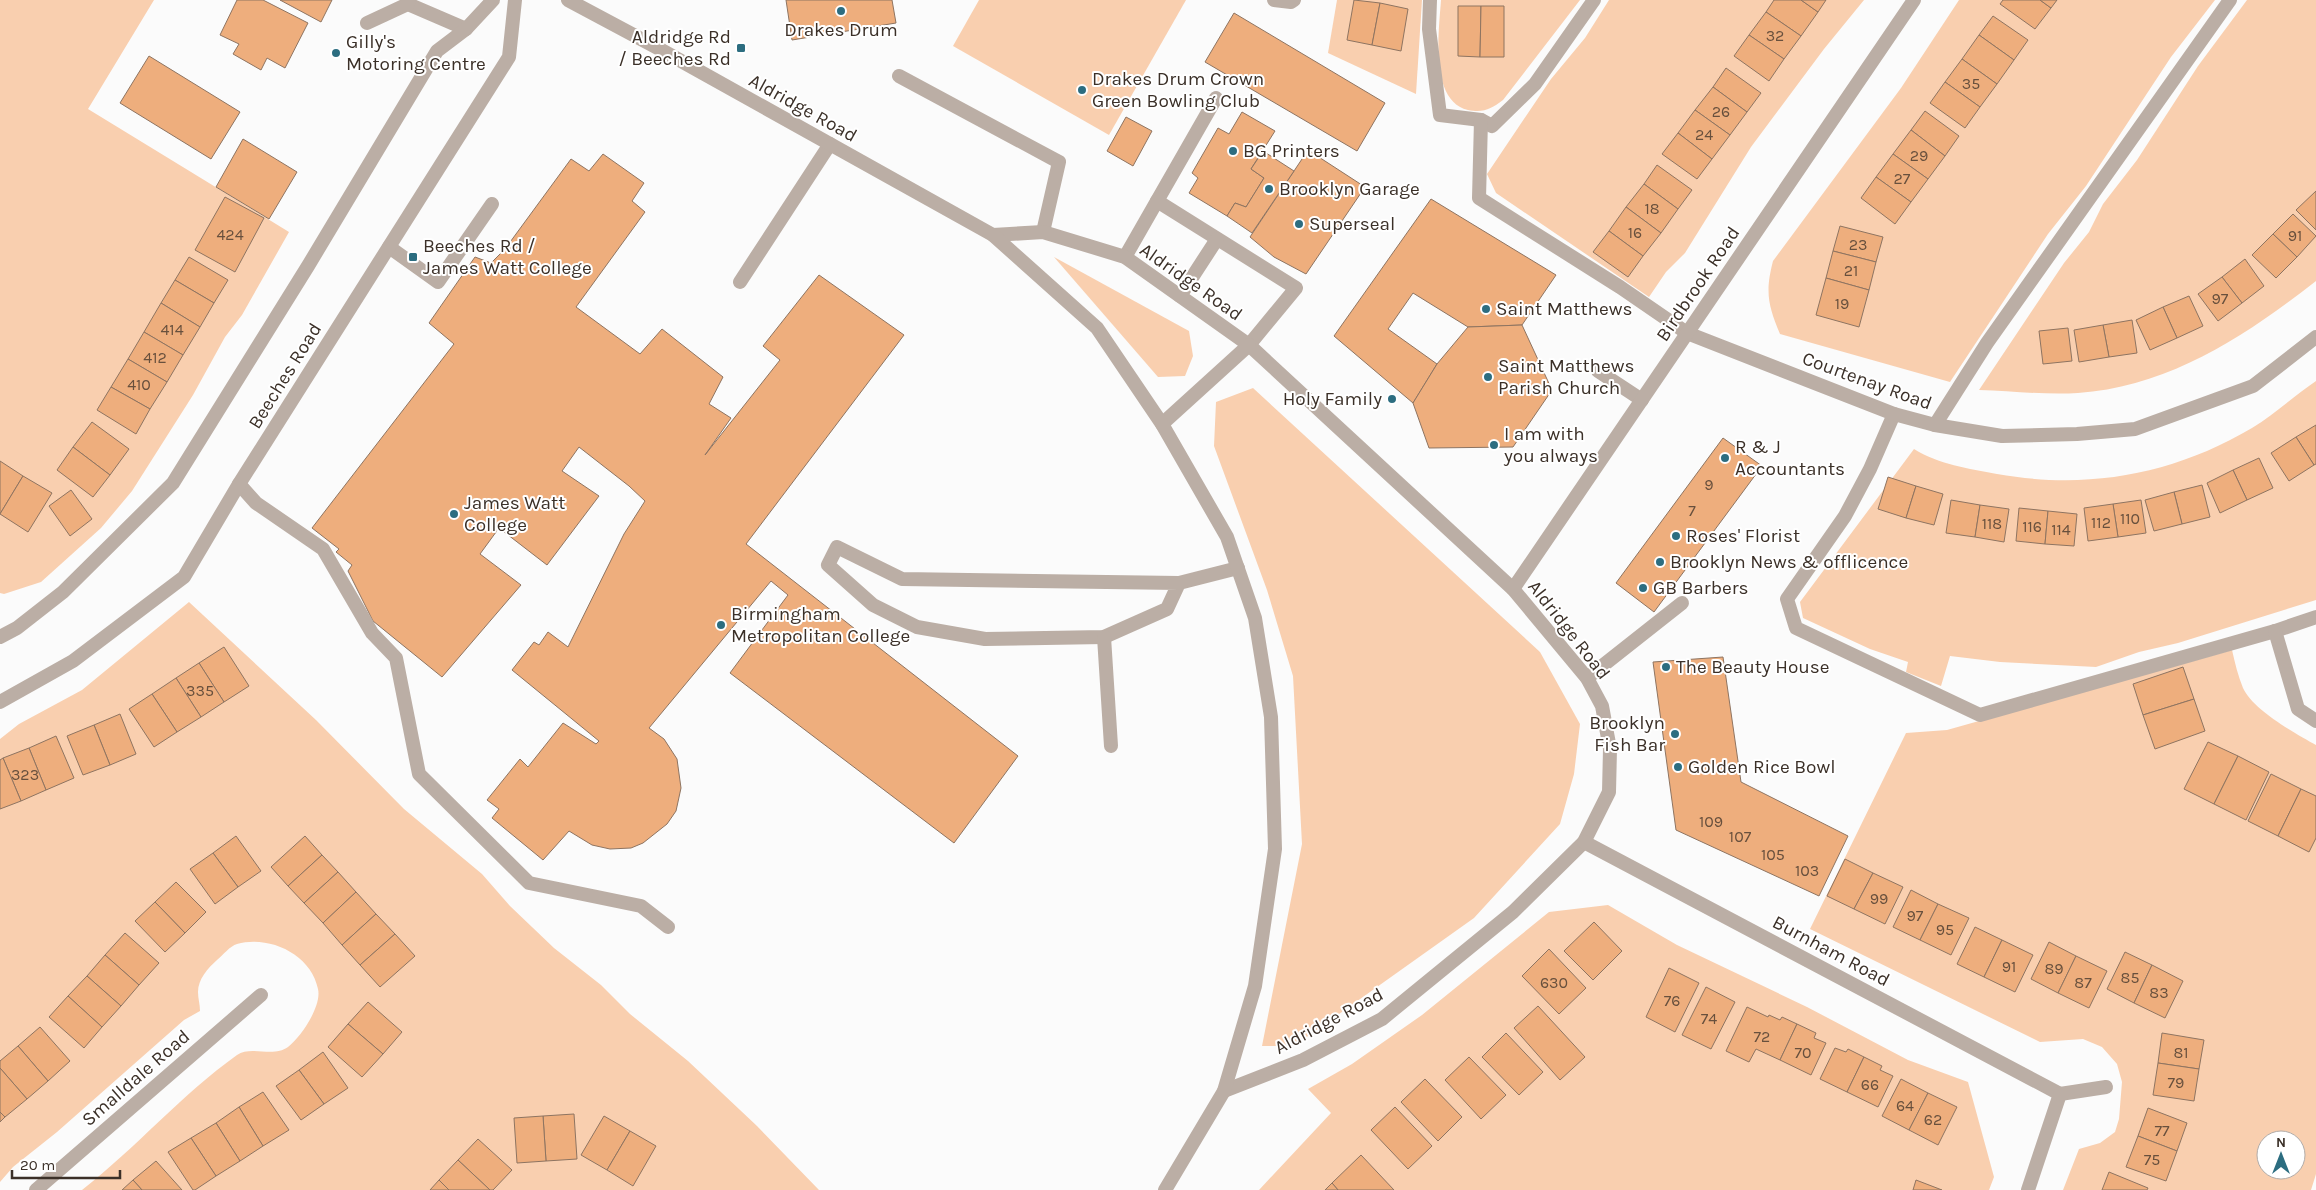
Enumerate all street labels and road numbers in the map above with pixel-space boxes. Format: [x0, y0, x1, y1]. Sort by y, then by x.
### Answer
street label: Aldridge Road [745, 69, 861, 147]
street label: Birdbrook Road [1652, 223, 1744, 345]
street label: Aldridge Road [1136, 239, 1246, 325]
street label: Beeches Road [244, 319, 326, 433]
street label: Courtenay Road [1799, 347, 1935, 415]
street label: Aldridge Road [1523, 576, 1615, 684]
street label: Burnham Road [1769, 911, 1893, 991]
street label: Aldridge Road [1271, 983, 1387, 1059]
street label: Smalldale Road [78, 1025, 194, 1131]

